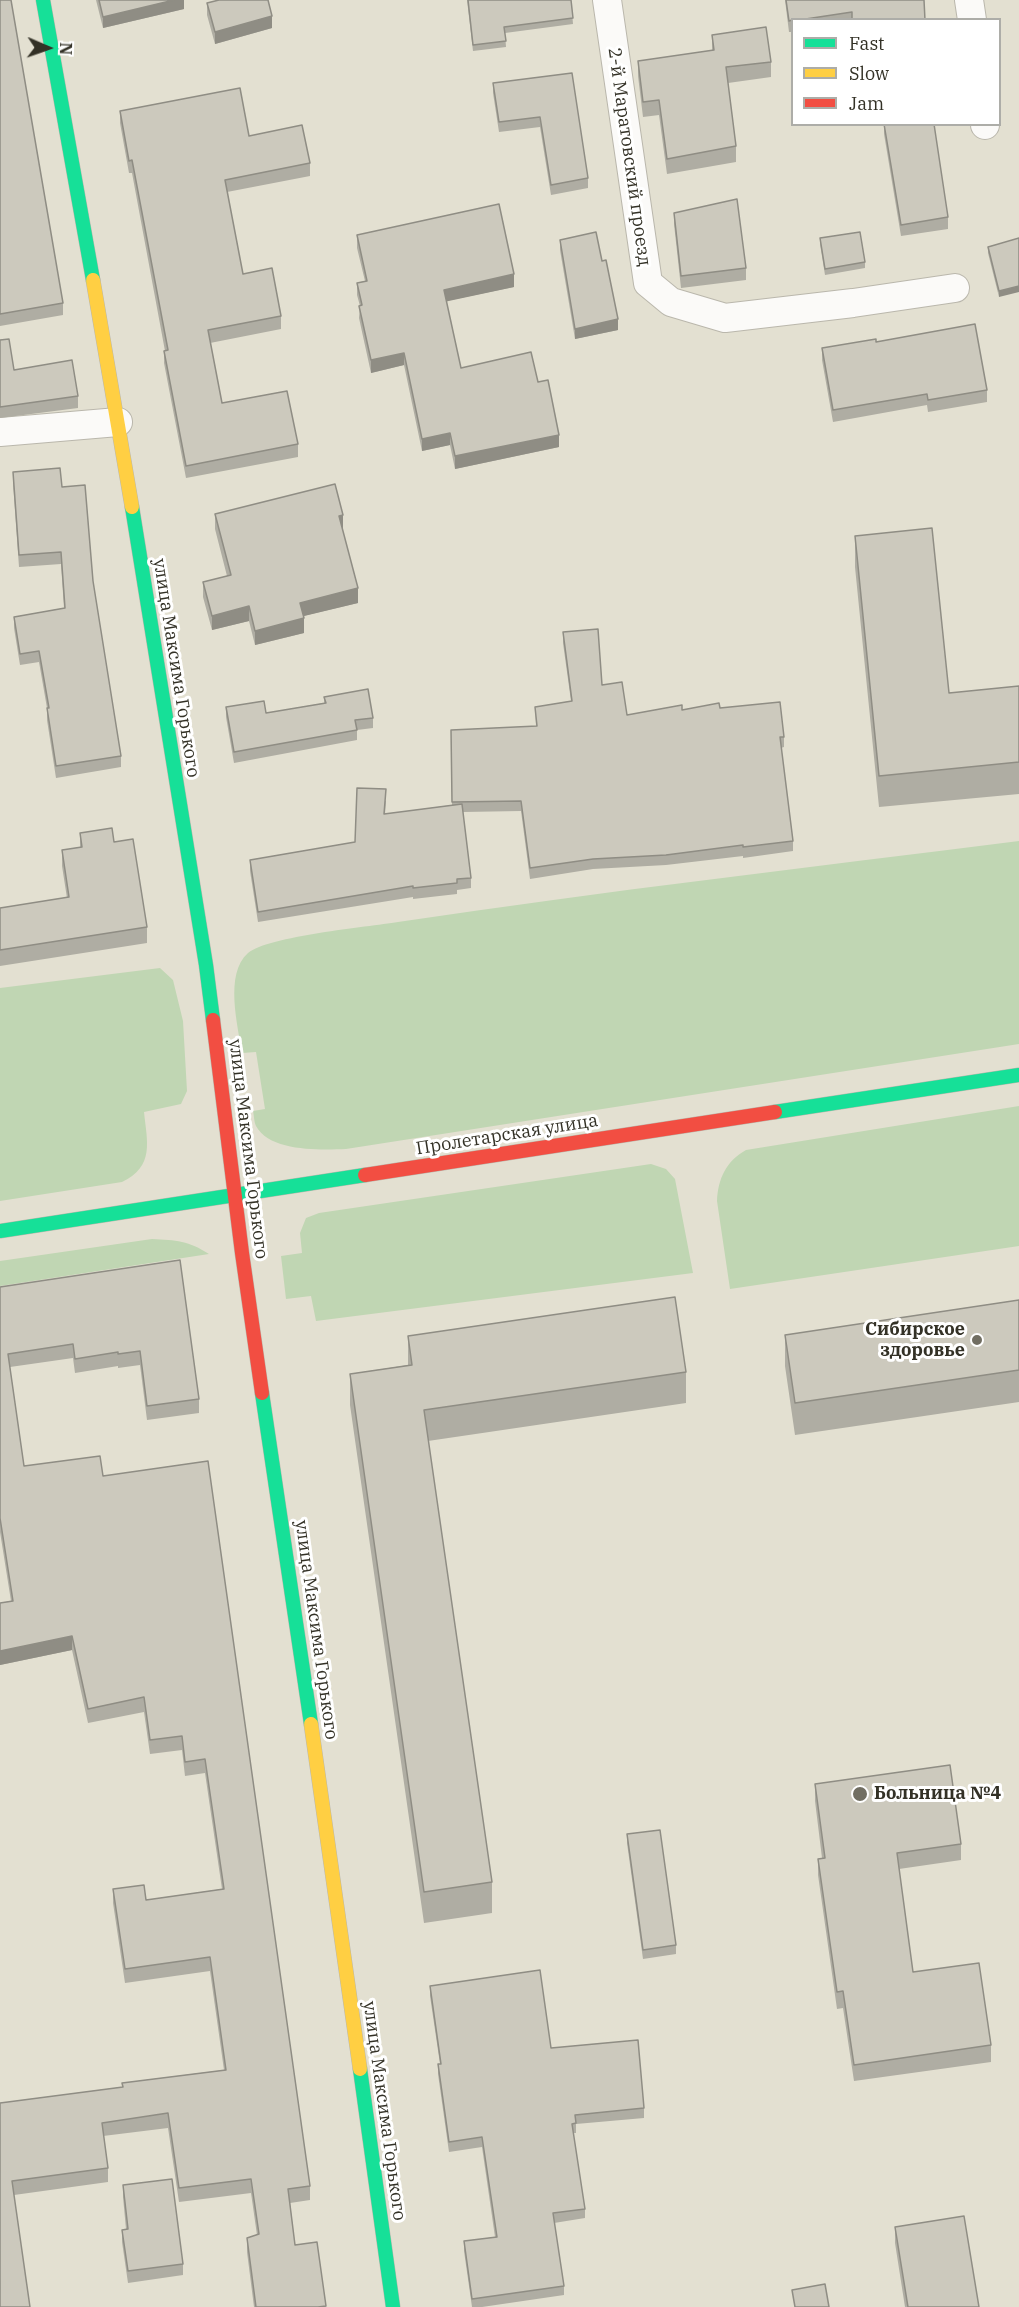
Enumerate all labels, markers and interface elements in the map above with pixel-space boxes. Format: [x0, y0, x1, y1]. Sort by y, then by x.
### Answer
north arrow [18, 18, 78, 78]
legend [791, 18, 1001, 126]
text: Fast [849, 32, 884, 55]
text: N [56, 42, 76, 55]
street label: 2-й Маратовский проезд [603, 46, 655, 268]
text: Slow [849, 62, 889, 85]
text: Jam [849, 92, 884, 115]
street label: улица Максима Горького [148, 557, 204, 779]
street label: улица Максима Горького [224, 1038, 272, 1260]
street label: Пролетарская улица [414, 1110, 600, 1160]
place label: Сибирское здоровье [865, 1319, 965, 1362]
marker: Сибирское здоровье [970, 1333, 984, 1347]
street label: улица Максима Горького [290, 1519, 342, 1741]
place label: Больница №4 [874, 1783, 1001, 1805]
marker: Больница №4 [851, 1785, 869, 1803]
street label: улица Максима Горького [358, 2000, 410, 2222]

